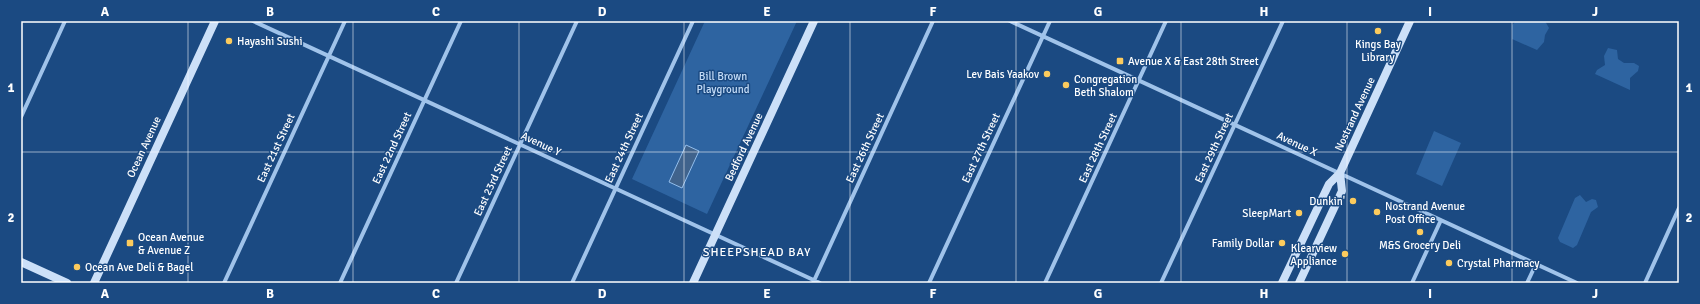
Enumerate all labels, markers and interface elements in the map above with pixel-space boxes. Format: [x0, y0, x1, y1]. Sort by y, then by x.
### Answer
text: A [101, 4, 110, 20]
text: B [266, 4, 274, 20]
text: C [432, 4, 440, 20]
text: D [598, 4, 607, 20]
text: E [763, 4, 771, 20]
text: F [930, 4, 937, 20]
text: G [1094, 4, 1102, 20]
text: H [1260, 4, 1268, 20]
text: I [1428, 4, 1432, 20]
text: J [1592, 4, 1598, 20]
marker: Kings Bay Library [1373, 26, 1383, 36]
place label: Hayashi Sushi [237, 35, 303, 48]
marker: Hayashi Sushi [224, 36, 234, 46]
place label: Kings Bay Library [1355, 38, 1402, 64]
place label: Avenue X & East 28th Street [1128, 55, 1259, 68]
marker: Avenue X & East 28th Street [1115, 56, 1125, 66]
place label: Lev Bais Yaakov [966, 68, 1039, 81]
marker: Lev Bais Yaakov [1042, 69, 1052, 79]
park label: Bill Brown Playground [696, 70, 750, 96]
place label: Congregation Beth Shalom [1074, 73, 1137, 99]
street label: Nostrand Avenue [1332, 75, 1378, 153]
text: 1 [7, 80, 15, 96]
marker: Congregation Beth Shalom [1061, 80, 1071, 90]
text: 1 [1685, 80, 1693, 96]
street label: East 22nd Street [370, 110, 414, 186]
street label: East 21st Street [254, 111, 298, 184]
street label: East 24th Street [602, 111, 646, 185]
street label: Bedford Avenue [722, 111, 766, 183]
street label: East 26th Street [843, 111, 887, 185]
street label: East 27th Street [959, 111, 1003, 185]
street label: East 28th Street [1076, 111, 1120, 185]
street label: East 29th Street [1192, 111, 1236, 185]
street label: Ocean Avenue [124, 114, 164, 180]
street label: Avenue Y [519, 129, 563, 159]
street label: Avenue X [1275, 129, 1320, 159]
street label: East 23rd Street [471, 144, 515, 218]
place label: Dunkin' [1309, 195, 1345, 208]
marker: Dunkin' [1348, 196, 1358, 206]
place label: Nostrand Avenue Post Office [1385, 200, 1465, 226]
place label: SleepMart [1242, 207, 1291, 220]
marker: Nostrand Avenue Post Office [1372, 207, 1382, 217]
marker: SleepMart [1294, 208, 1304, 218]
text: 2 [7, 210, 15, 226]
text: 2 [1685, 210, 1693, 226]
marker: M&S Grocery Deli [1415, 227, 1425, 237]
place label: Ocean Avenue & Avenue Z [138, 231, 204, 257]
place label: Family Dollar [1212, 237, 1274, 250]
marker: Ocean Avenue & Avenue Z [125, 238, 135, 248]
marker: Family Dollar [1277, 238, 1287, 248]
place label: M&S Grocery Deli [1379, 239, 1461, 252]
place label: Klearview Appliance [1290, 242, 1337, 268]
district label: SHEEPSHEAD BAY [703, 245, 811, 260]
marker: Klearview Appliance [1340, 249, 1350, 259]
place label: Crystal Pharmacy [1457, 257, 1540, 270]
marker: Crystal Pharmacy [1444, 258, 1454, 268]
place label: Ocean Ave Deli & Bagel [85, 261, 193, 274]
marker: Ocean Ave Deli & Bagel [72, 262, 82, 272]
text: A [101, 286, 110, 302]
text: B [266, 286, 274, 302]
text: C [432, 286, 440, 302]
text: D [598, 286, 607, 302]
text: E [763, 286, 771, 302]
text: F [930, 286, 937, 302]
text: G [1094, 286, 1102, 302]
text: H [1260, 286, 1268, 302]
text: I [1428, 286, 1432, 302]
text: J [1592, 286, 1598, 302]

